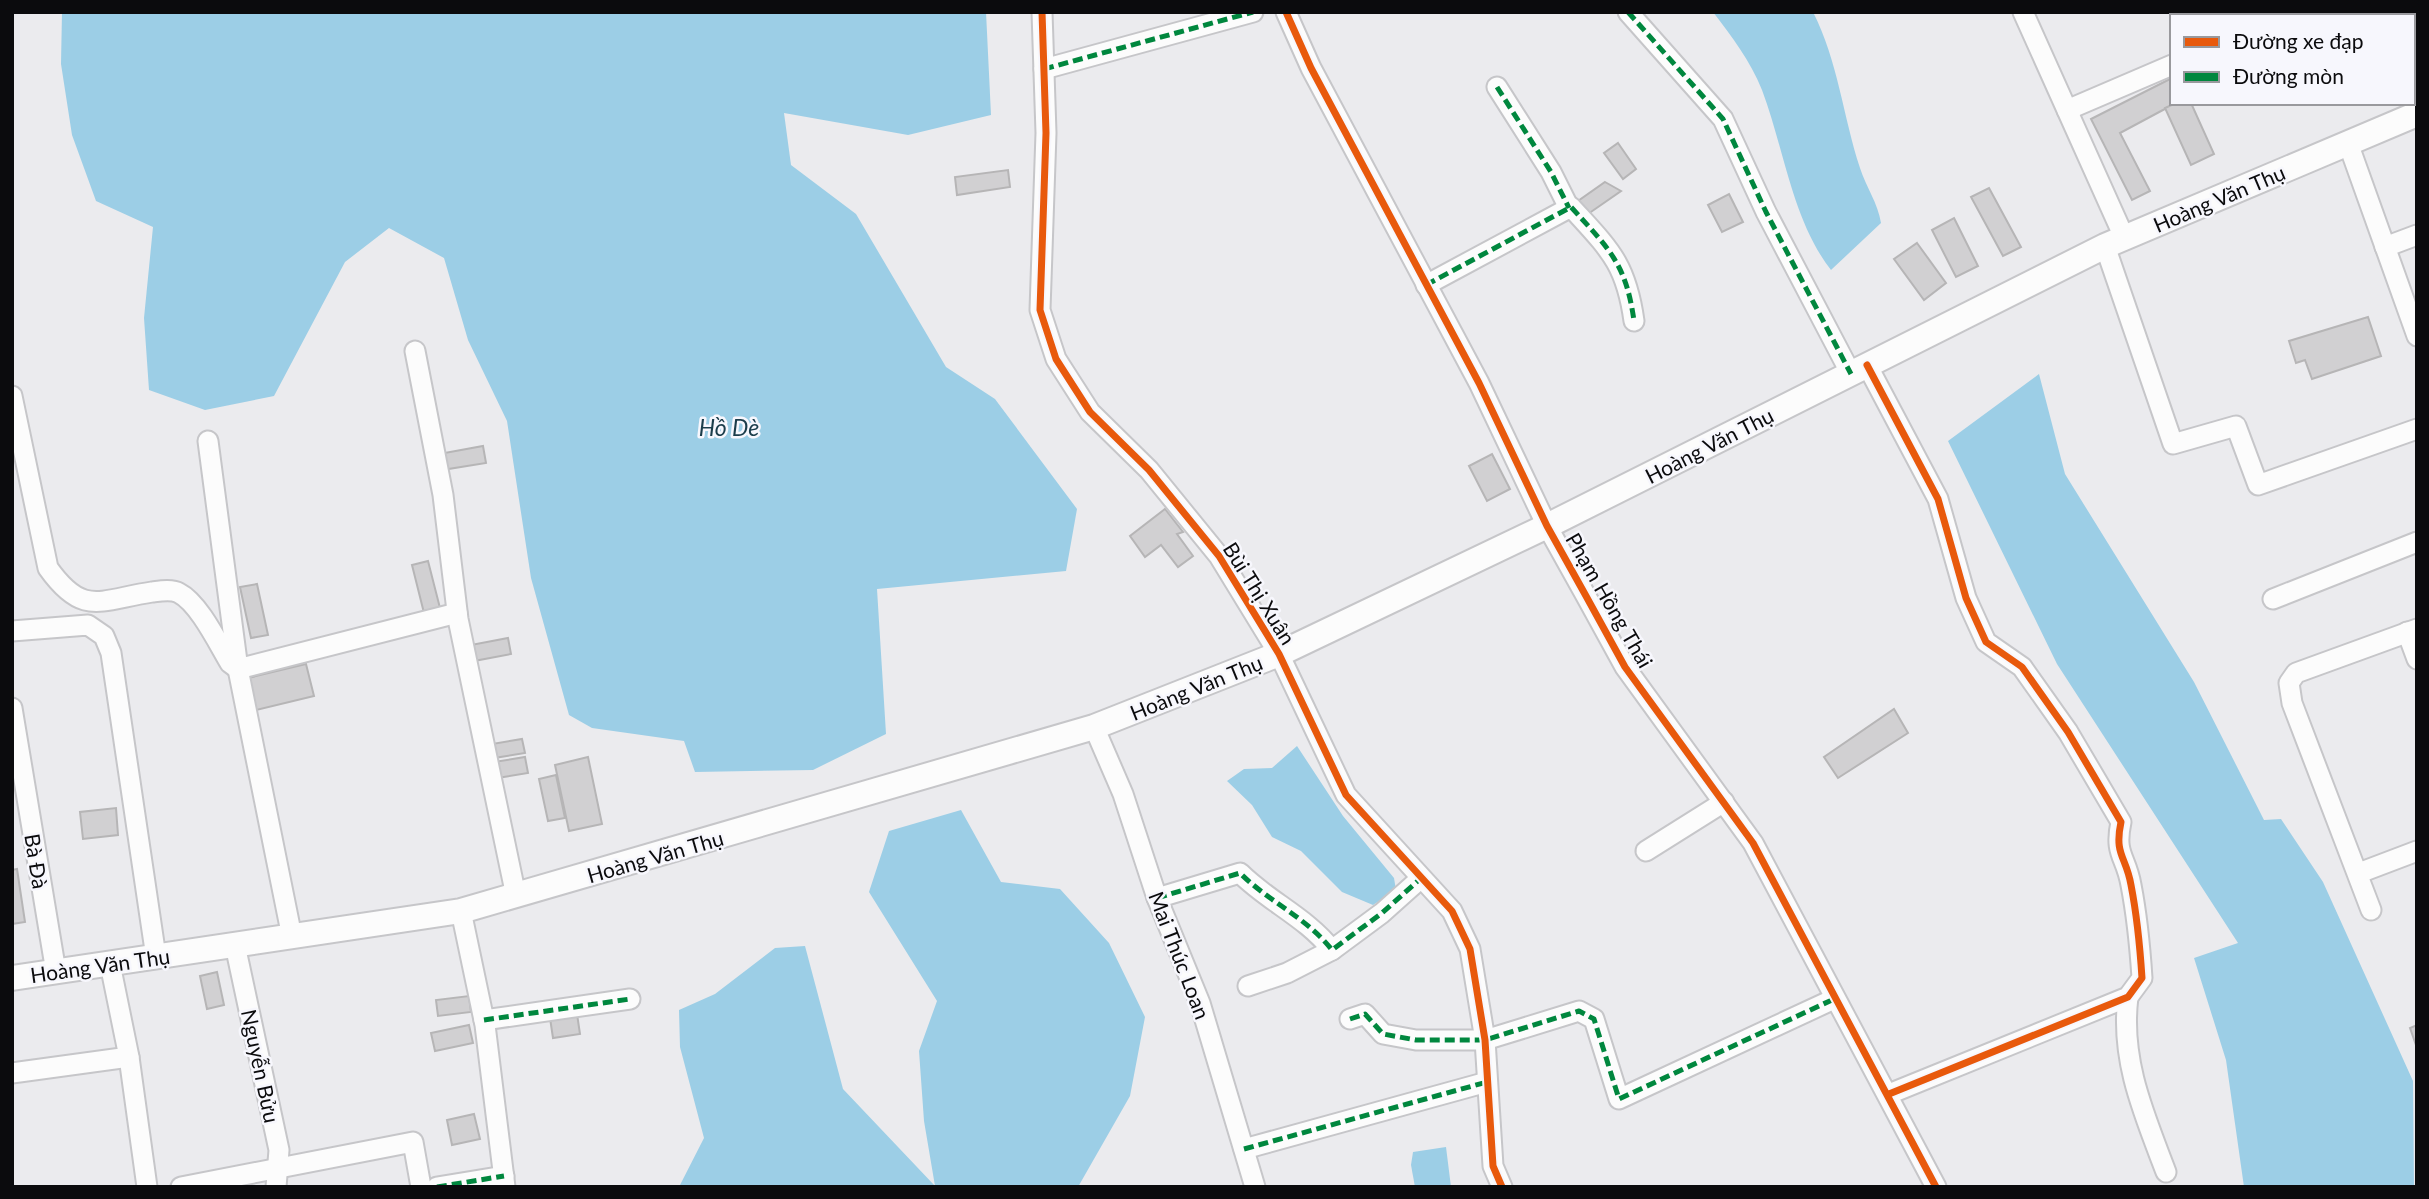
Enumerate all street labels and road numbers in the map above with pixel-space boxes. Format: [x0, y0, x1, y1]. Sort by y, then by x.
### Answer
street label: Hoàng Văn Thụ [2149, 159, 2289, 237]
street label: Hoàng Văn Thụ [1641, 402, 1777, 488]
street label: Phạm Hồng Thái [1561, 528, 1659, 672]
street label: Bùi Thị Xuân [1219, 537, 1301, 649]
street label: Hoàng Văn Thụ [1126, 649, 1266, 725]
street label: Hoàng Văn Thụ [584, 825, 726, 887]
street label: Bà Đà [20, 832, 54, 890]
street label: Mai Thúc Loan [1144, 888, 1216, 1022]
street label: Hoàng Văn Thụ [29, 943, 171, 987]
street label: Nguyễn Bửu [237, 1007, 285, 1125]

